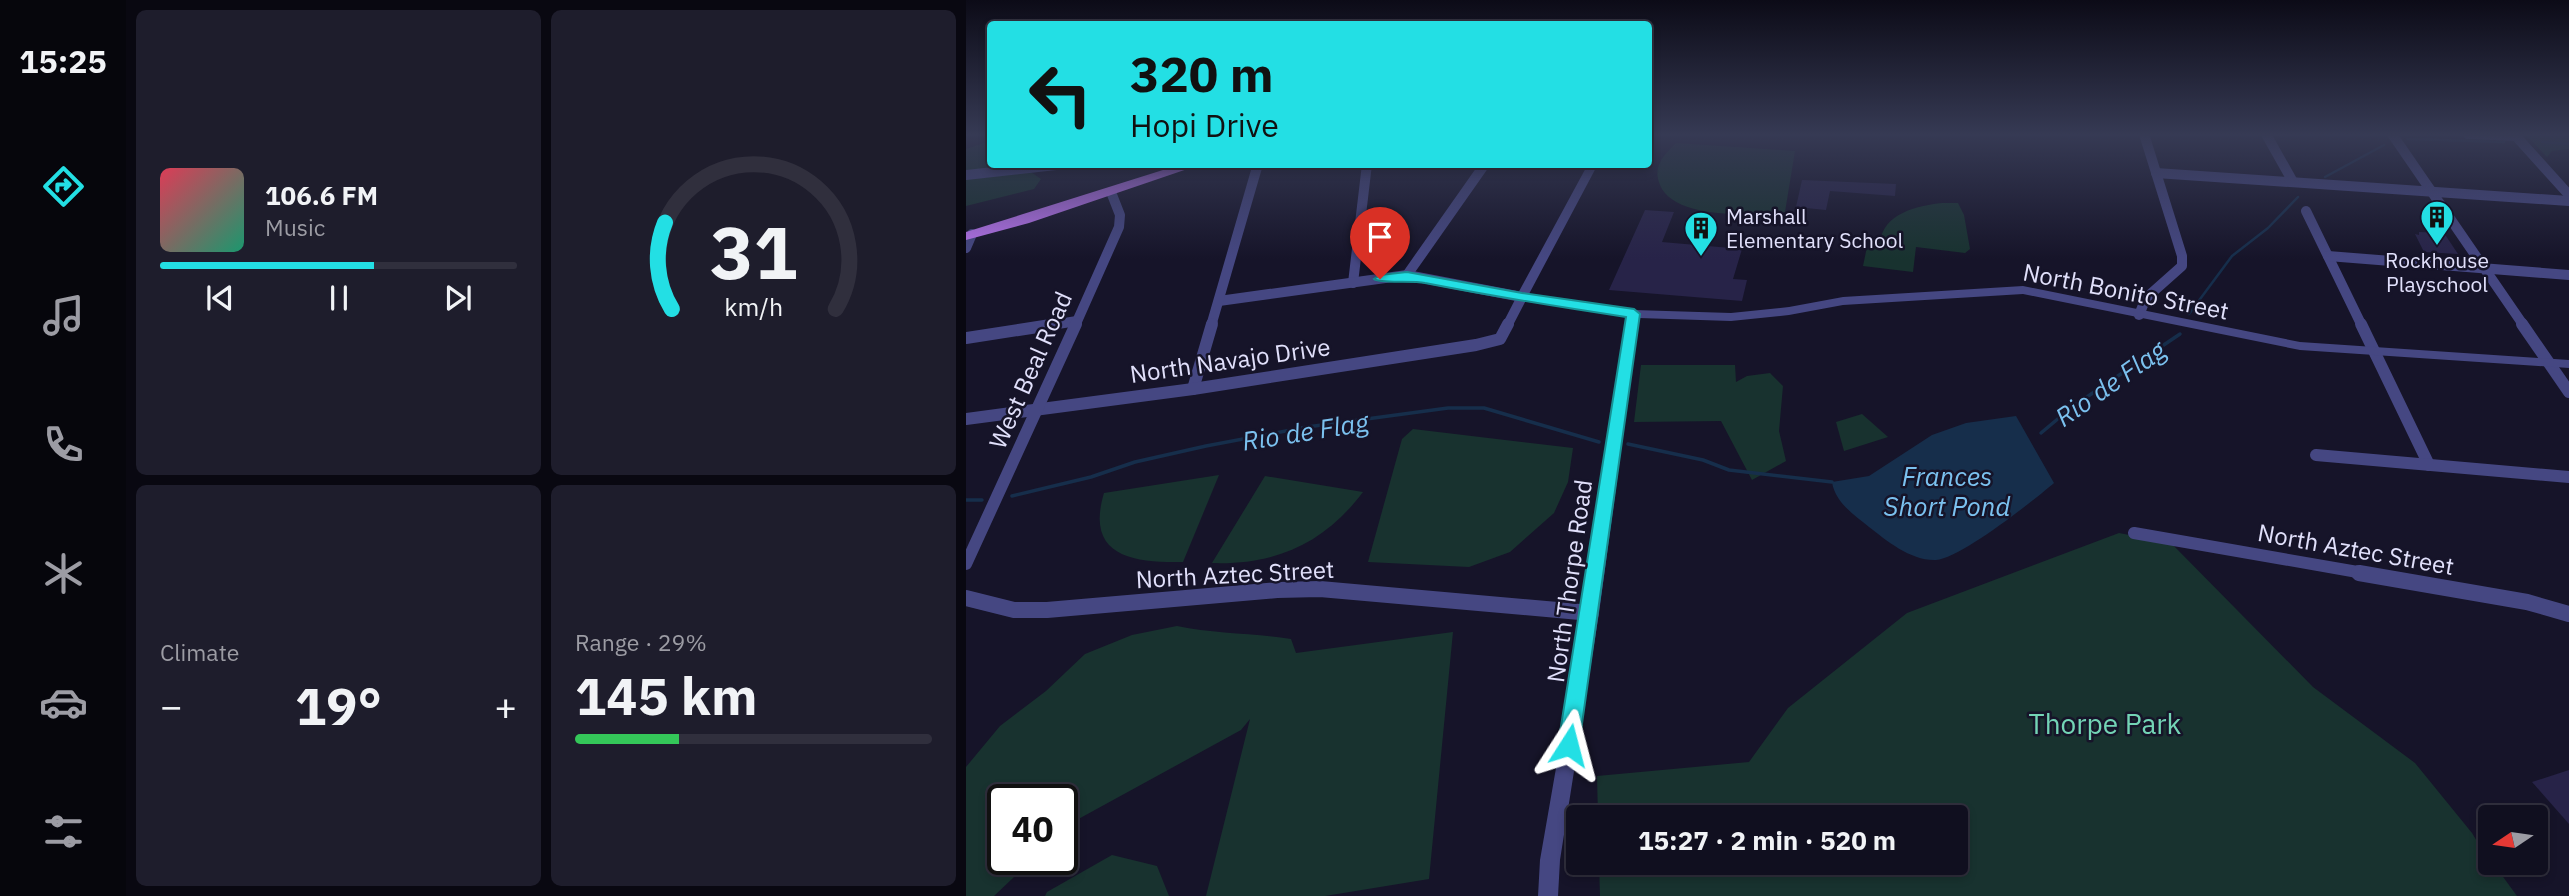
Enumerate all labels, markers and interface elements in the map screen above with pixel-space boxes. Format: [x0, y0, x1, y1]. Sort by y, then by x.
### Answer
text: 15:25 [19, 40, 107, 82]
text: 320 m [1130, 42, 1274, 105]
icon: left [1015, 49, 1106, 140]
text: Hopi Drive [1130, 104, 1279, 146]
icon: directions [39, 162, 88, 211]
text: 106.6 FM [265, 178, 378, 212]
building icon: Rockhouse Playschool [2418, 198, 2456, 247]
place label: Marshall Elementary School [1726, 202, 1903, 254]
text: 31 [710, 204, 797, 299]
pin [1350, 207, 1410, 279]
building icon: Marshall Elementary School [1682, 209, 1720, 258]
text: Music [265, 212, 325, 242]
icon: arrive [1361, 218, 1399, 256]
place label: Rockhouse Playschool [2385, 246, 2489, 298]
street label: North Bonito Street [2020, 255, 2232, 327]
icon: previous [201, 279, 239, 317]
icon: pause [320, 279, 358, 317]
icon: next [439, 279, 477, 317]
street label: West Beal Road [981, 286, 1079, 454]
text: km/h [724, 290, 783, 323]
icon: music [39, 291, 88, 340]
street label: North Navajo Drive [1128, 330, 1332, 390]
water label: Rio de Flag [2048, 331, 2173, 433]
water label: Rio de Flag [1239, 404, 1372, 458]
icon: phone [39, 420, 88, 469]
water label: Frances Short Pond [1883, 459, 2011, 523]
street label: North Thorpe Road [1539, 477, 1599, 685]
street label: North Aztec Street [2255, 516, 2457, 582]
icon: climate [39, 549, 88, 598]
street label: North Aztec Street [1135, 553, 1335, 595]
text: Range · 29% [575, 627, 707, 657]
text: Climate [160, 637, 239, 667]
text: 145 km [575, 662, 757, 729]
text: 19° [295, 672, 382, 739]
icon: car [39, 678, 88, 727]
text: − [160, 681, 183, 730]
text: + [494, 681, 517, 730]
park label: Thorpe Park [2029, 705, 2182, 742]
position arrow [1532, 708, 1606, 782]
speed limit sign: 40 [987, 784, 1078, 875]
north arrow [2478, 805, 2548, 875]
map controls [2478, 805, 2548, 875]
icon: filters [39, 807, 88, 856]
text: 15:27 · 2 min · 520 m [1638, 823, 1896, 857]

